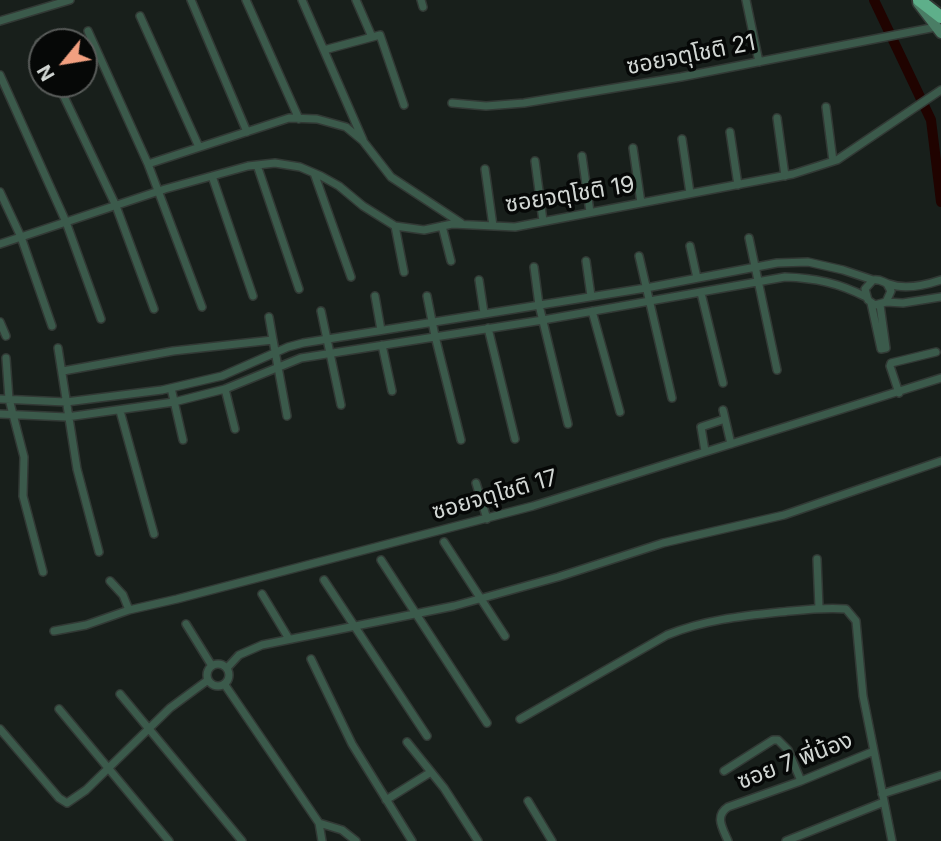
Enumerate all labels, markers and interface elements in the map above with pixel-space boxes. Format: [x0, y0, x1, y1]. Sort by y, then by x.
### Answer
north arrow [28, 28, 98, 98]
street label: ซอยจตุโชติ 21 [624, 29, 758, 81]
text: N [33, 61, 60, 85]
street label: ซอยจตุโชติ 19 [503, 171, 637, 219]
street label: ซอยจตุโชติ 17 [429, 464, 561, 526]
street label: ซอย 7 พี่น้อง [733, 726, 857, 796]

